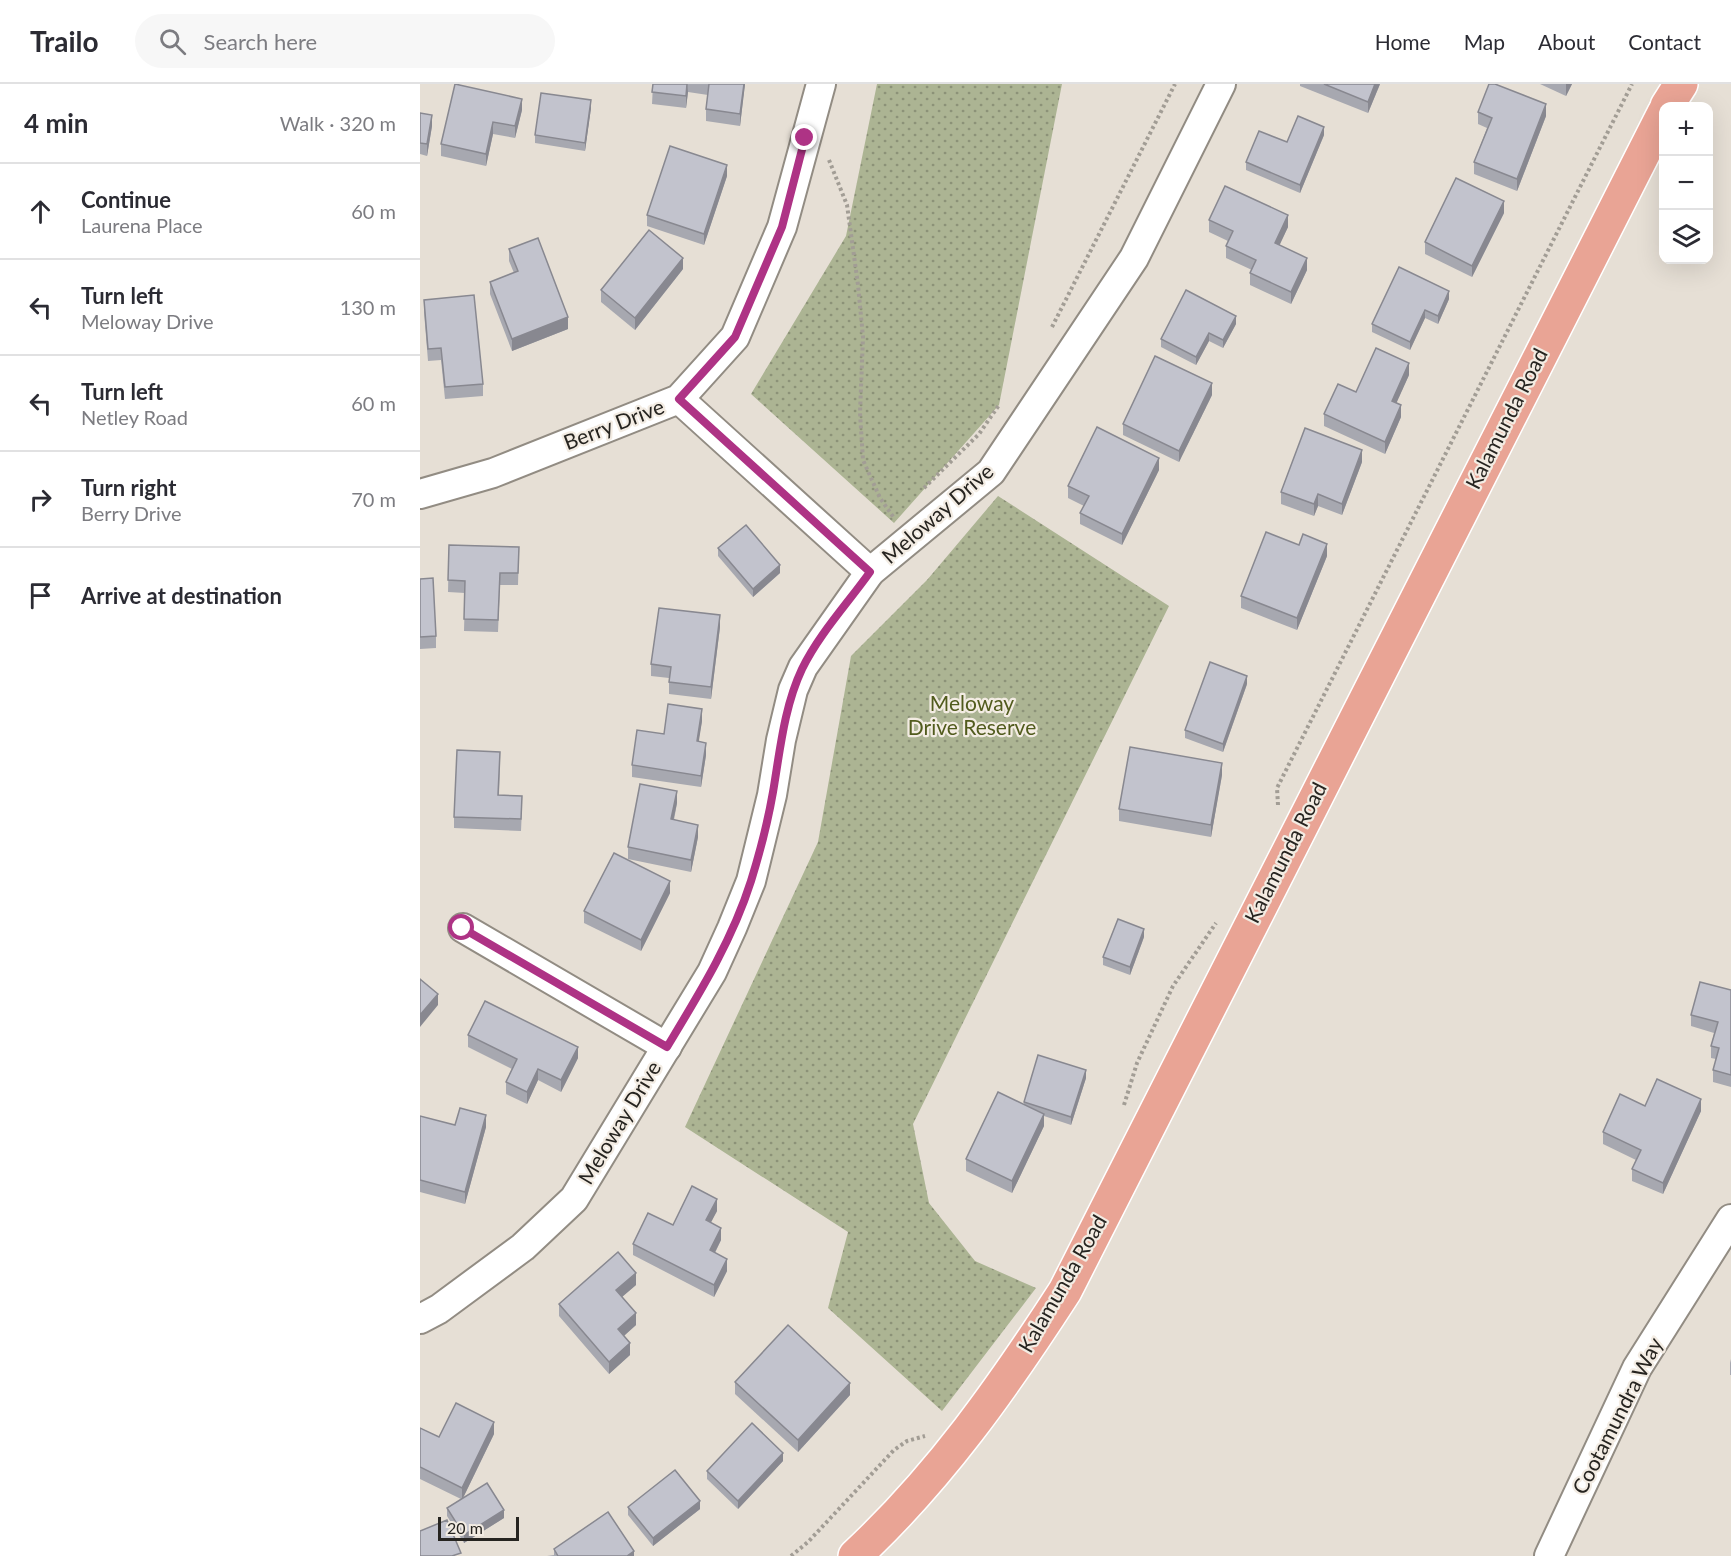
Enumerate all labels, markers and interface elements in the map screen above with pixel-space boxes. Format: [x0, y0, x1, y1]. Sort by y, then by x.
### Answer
search box [135, 14, 555, 68]
text: Trailo [30, 24, 99, 58]
icon: search [156, 25, 189, 58]
text: Search here [204, 28, 317, 55]
text: Home [1375, 29, 1431, 54]
text: Map [1464, 29, 1505, 54]
text: About [1538, 29, 1595, 54]
text: Contact [1628, 29, 1701, 54]
map controls [1659, 102, 1713, 264]
button: + [1659, 102, 1713, 156]
text: 4 min [24, 107, 88, 139]
text: Walk · 320 m [280, 111, 396, 135]
route end [791, 124, 817, 150]
button: − [1659, 156, 1713, 210]
text: Continue [81, 186, 171, 213]
icon: ahead [24, 195, 57, 228]
text: 60 m [351, 199, 396, 223]
button: layers [1659, 210, 1713, 264]
text: Laurena Place [81, 213, 203, 237]
text: Turn left [81, 282, 163, 309]
icon: left [24, 291, 57, 324]
text: 130 m [340, 295, 396, 319]
text: Meloway Drive [81, 309, 214, 333]
street label: Kalamunda Road [1459, 344, 1552, 493]
text: Turn left [81, 378, 163, 405]
icon: left [24, 387, 57, 420]
text: 60 m [351, 391, 396, 415]
street label: Berry Drive [560, 393, 667, 454]
text: Netley Road [81, 405, 188, 429]
street label: Meloway Drive [876, 458, 998, 568]
text: Turn right [81, 474, 176, 501]
icon: right [24, 483, 57, 516]
text: 70 m [351, 487, 396, 511]
text: Berry Drive [81, 501, 182, 525]
icon: arrive [24, 579, 57, 612]
text: Arrive at destination [81, 582, 282, 609]
park label: Meloway Drive Reserve [908, 690, 1036, 739]
street label: Kalamunda Road [1238, 778, 1331, 927]
route start [448, 914, 474, 940]
street label: Meloway Drive [572, 1056, 665, 1188]
street label: Kalamunda Road [1012, 1210, 1111, 1356]
street label: Cootamundra Way [1566, 1333, 1667, 1498]
scale bar [438, 1514, 519, 1542]
text: 20 m [447, 1518, 483, 1537]

